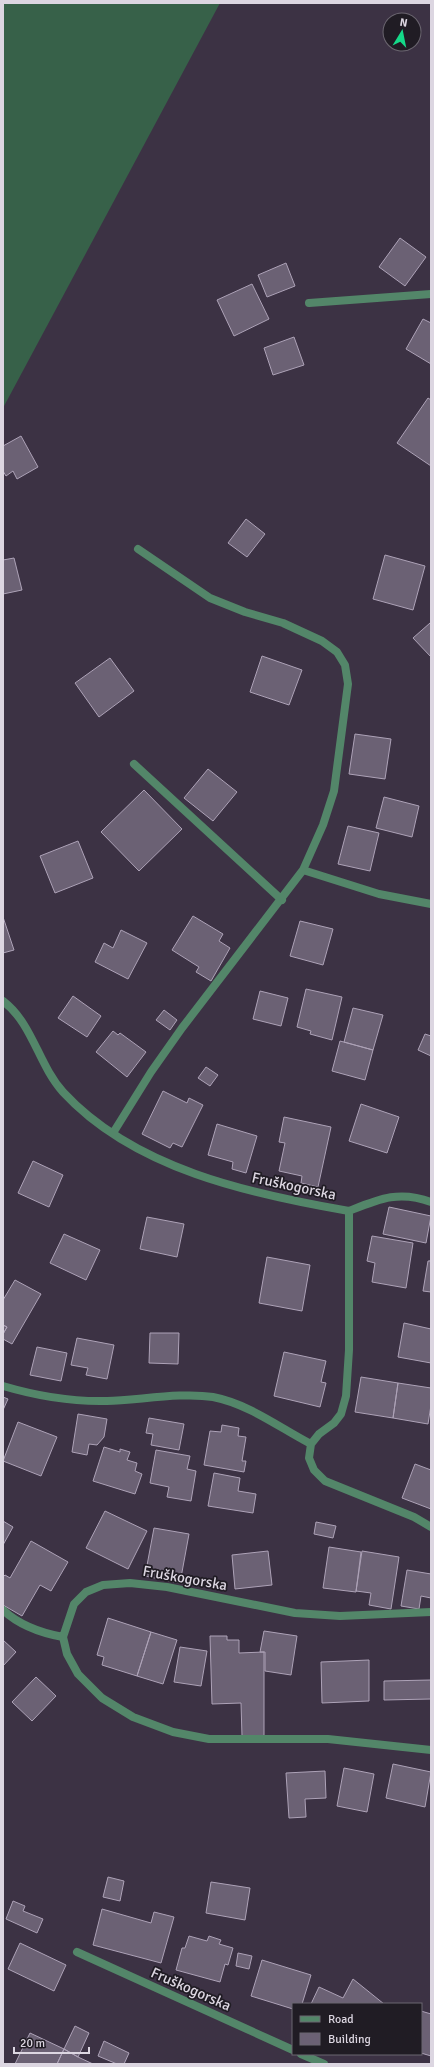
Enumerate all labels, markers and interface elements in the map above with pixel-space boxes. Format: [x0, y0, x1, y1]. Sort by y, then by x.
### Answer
north arrow [382, 12, 422, 52]
text: N [399, 16, 409, 30]
street label: Fruškogorska [250, 1168, 338, 1204]
street label: Fruškogorska [141, 1562, 229, 1594]
street label: Fruškogorska [148, 1963, 234, 2015]
legend [292, 2003, 422, 2055]
text: Road [328, 2012, 354, 2027]
scale bar [14, 2029, 89, 2055]
text: Building [328, 2032, 371, 2047]
text: 20 m [20, 2036, 45, 2051]

